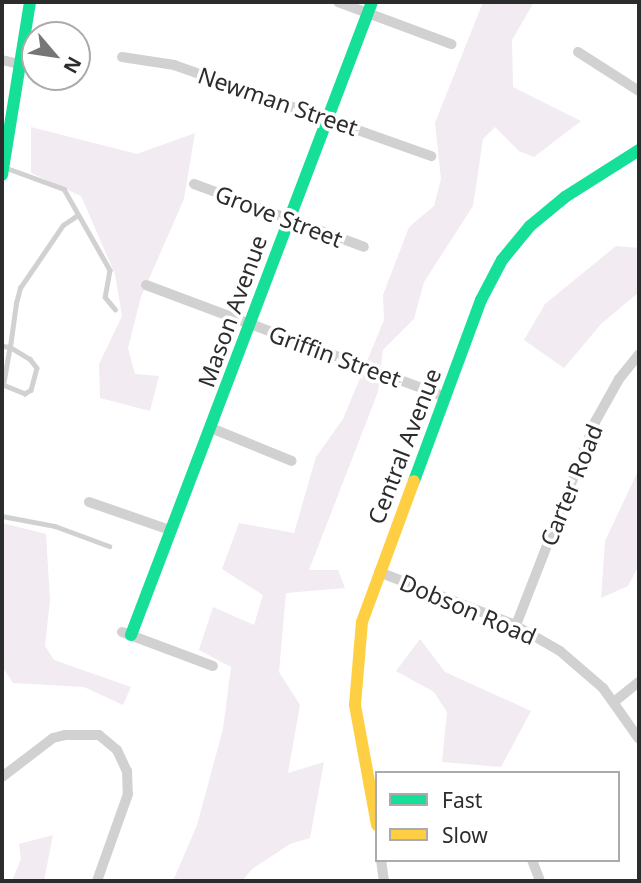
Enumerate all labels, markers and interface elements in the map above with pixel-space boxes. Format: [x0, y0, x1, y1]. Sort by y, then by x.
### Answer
north arrow [21, 21, 91, 91]
text: N [58, 52, 88, 78]
street label: Newman Street [195, 61, 361, 141]
street label: Grove Street [211, 179, 347, 253]
street label: Mason Avenue [192, 231, 272, 391]
street label: Griffin Street [265, 319, 405, 393]
street label: Central Avenue [362, 364, 446, 528]
street label: Carter Road [534, 420, 608, 550]
street label: Dobson Road [396, 568, 540, 650]
legend [375, 771, 620, 862]
text: Fast [442, 786, 482, 814]
text: Slow [442, 821, 488, 849]

